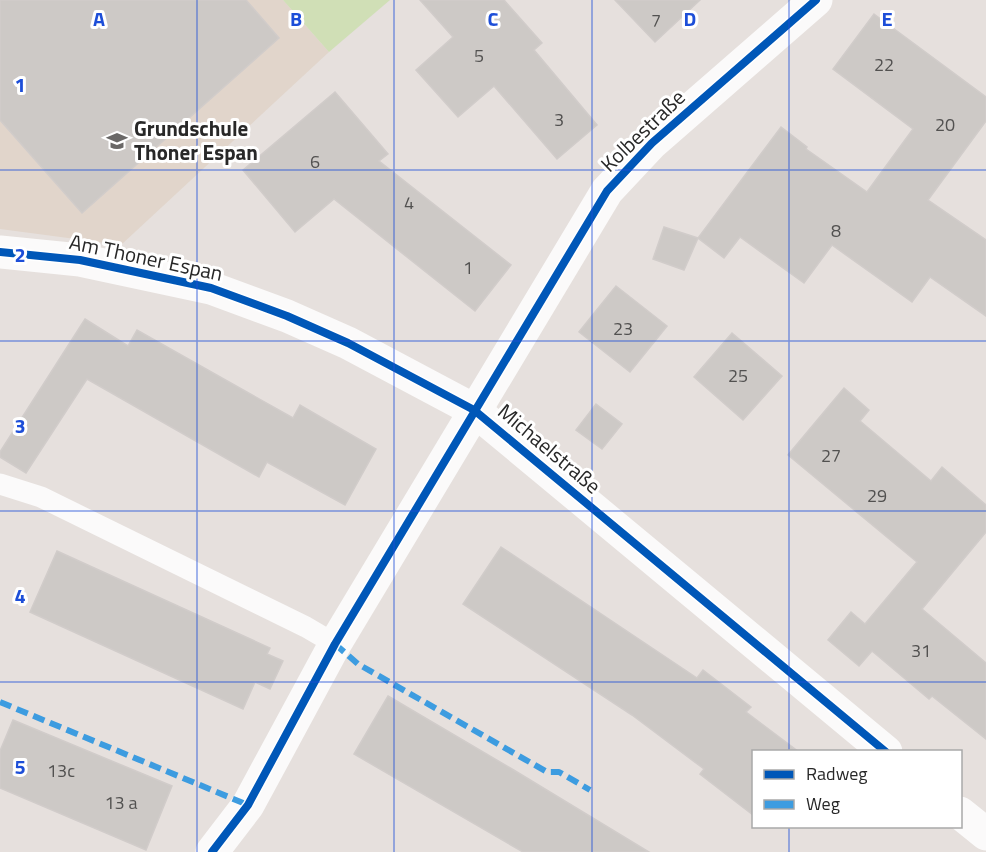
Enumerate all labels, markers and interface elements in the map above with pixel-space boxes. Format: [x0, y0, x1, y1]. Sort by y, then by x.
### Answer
text: A [93, 3, 105, 34]
text: B [290, 3, 302, 34]
text: C [488, 3, 499, 34]
text: D [684, 3, 696, 34]
text: E [881, 3, 893, 34]
house number: 7 [651, 7, 661, 34]
house number: 5 [474, 42, 484, 69]
house number: 22 [874, 51, 894, 78]
text: 1 [14, 69, 26, 100]
street label: Kolbestraße [593, 82, 692, 179]
house number: 3 [554, 106, 564, 133]
house number: 20 [935, 111, 955, 138]
place label: Grundschule Thoner Espan [134, 112, 258, 168]
school or university icon: Grundschule Thoner Espan [105, 129, 129, 153]
house number: 6 [310, 148, 320, 175]
house number: 4 [404, 189, 414, 216]
house number: 8 [831, 217, 841, 244]
street label: Am Thoner Espan [67, 225, 226, 289]
text: 2 [14, 239, 26, 270]
house number: 1 [463, 254, 473, 281]
house number: 23 [613, 315, 633, 342]
house number: 25 [728, 362, 748, 389]
street label: Michaelstraße [491, 395, 608, 501]
text: 3 [14, 410, 26, 441]
house number: 27 [821, 442, 841, 469]
house number: 29 [867, 482, 887, 509]
text: 4 [14, 580, 26, 611]
house number: 31 [911, 637, 931, 664]
legend [752, 750, 962, 828]
text: 5 [14, 751, 26, 782]
house number: 13c [47, 757, 75, 784]
text: Radweg [806, 760, 868, 787]
house number: 13 a [104, 789, 138, 816]
text: Weg [806, 790, 840, 817]

